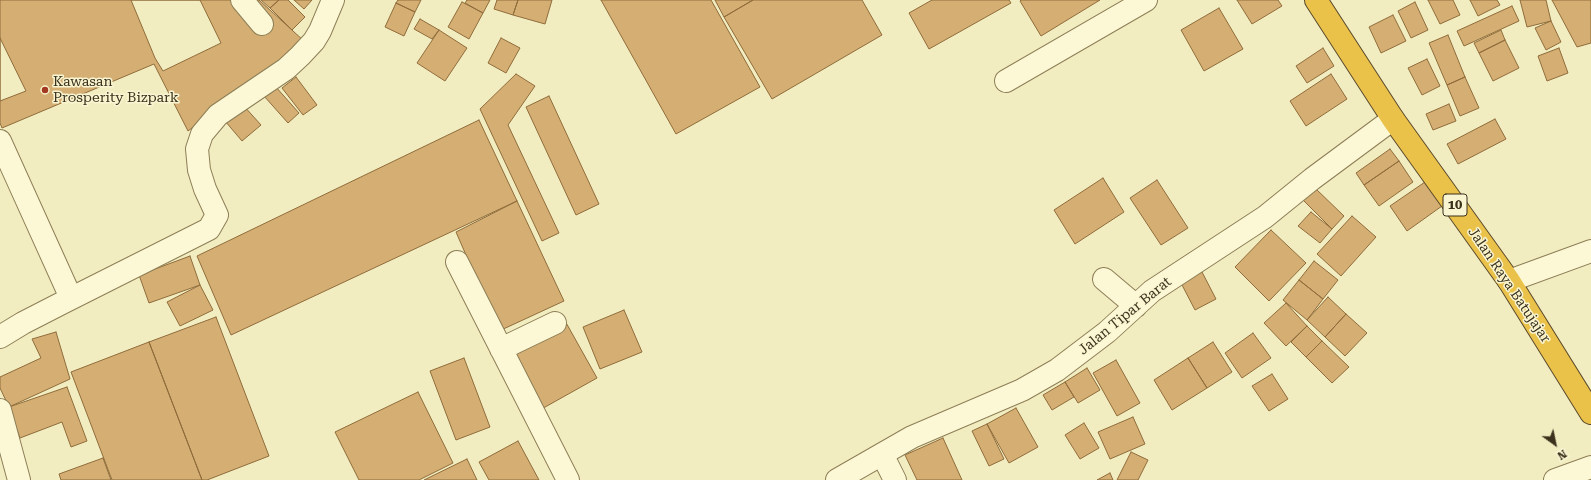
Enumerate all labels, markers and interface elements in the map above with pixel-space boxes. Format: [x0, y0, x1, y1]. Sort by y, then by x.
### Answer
place label: Kawasan Prosperity Bizpark [53, 74, 179, 106]
marker: Kawasan Prosperity Bizpark [40, 85, 50, 95]
road number: 10 [1443, 194, 1467, 216]
street label: Jalan Raya Batujajar [1464, 224, 1554, 346]
street label: Jalan Tipar Barat [1075, 273, 1175, 359]
north arrow [1535, 424, 1575, 464]
text: N [1555, 447, 1569, 462]

